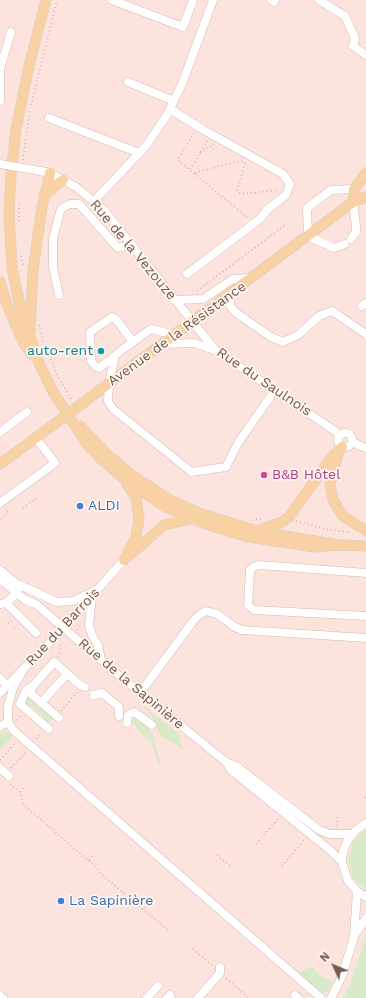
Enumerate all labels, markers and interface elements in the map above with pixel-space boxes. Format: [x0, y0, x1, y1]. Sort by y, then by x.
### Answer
street label: Rue de la Vezouze [86, 196, 180, 304]
street label: Avenue de la Résistance [105, 278, 249, 390]
place label: auto-rent [27, 343, 93, 359]
street label: Rue du Saulnois [213, 344, 315, 420]
marker: auto-rent [96, 346, 106, 356]
place label: B&B Hôtel [272, 467, 340, 483]
marker: B&B Hôtel [259, 470, 269, 480]
place label: ALDI [88, 498, 120, 514]
marker: ALDI [75, 501, 85, 511]
street label: Rue du Barrois [23, 584, 103, 670]
street label: Rue de la Sapinière [75, 635, 187, 733]
place label: La Sapinière [69, 893, 153, 909]
marker: La Sapinière [56, 896, 66, 906]
north arrow [314, 946, 354, 986]
text: N [317, 950, 333, 965]

